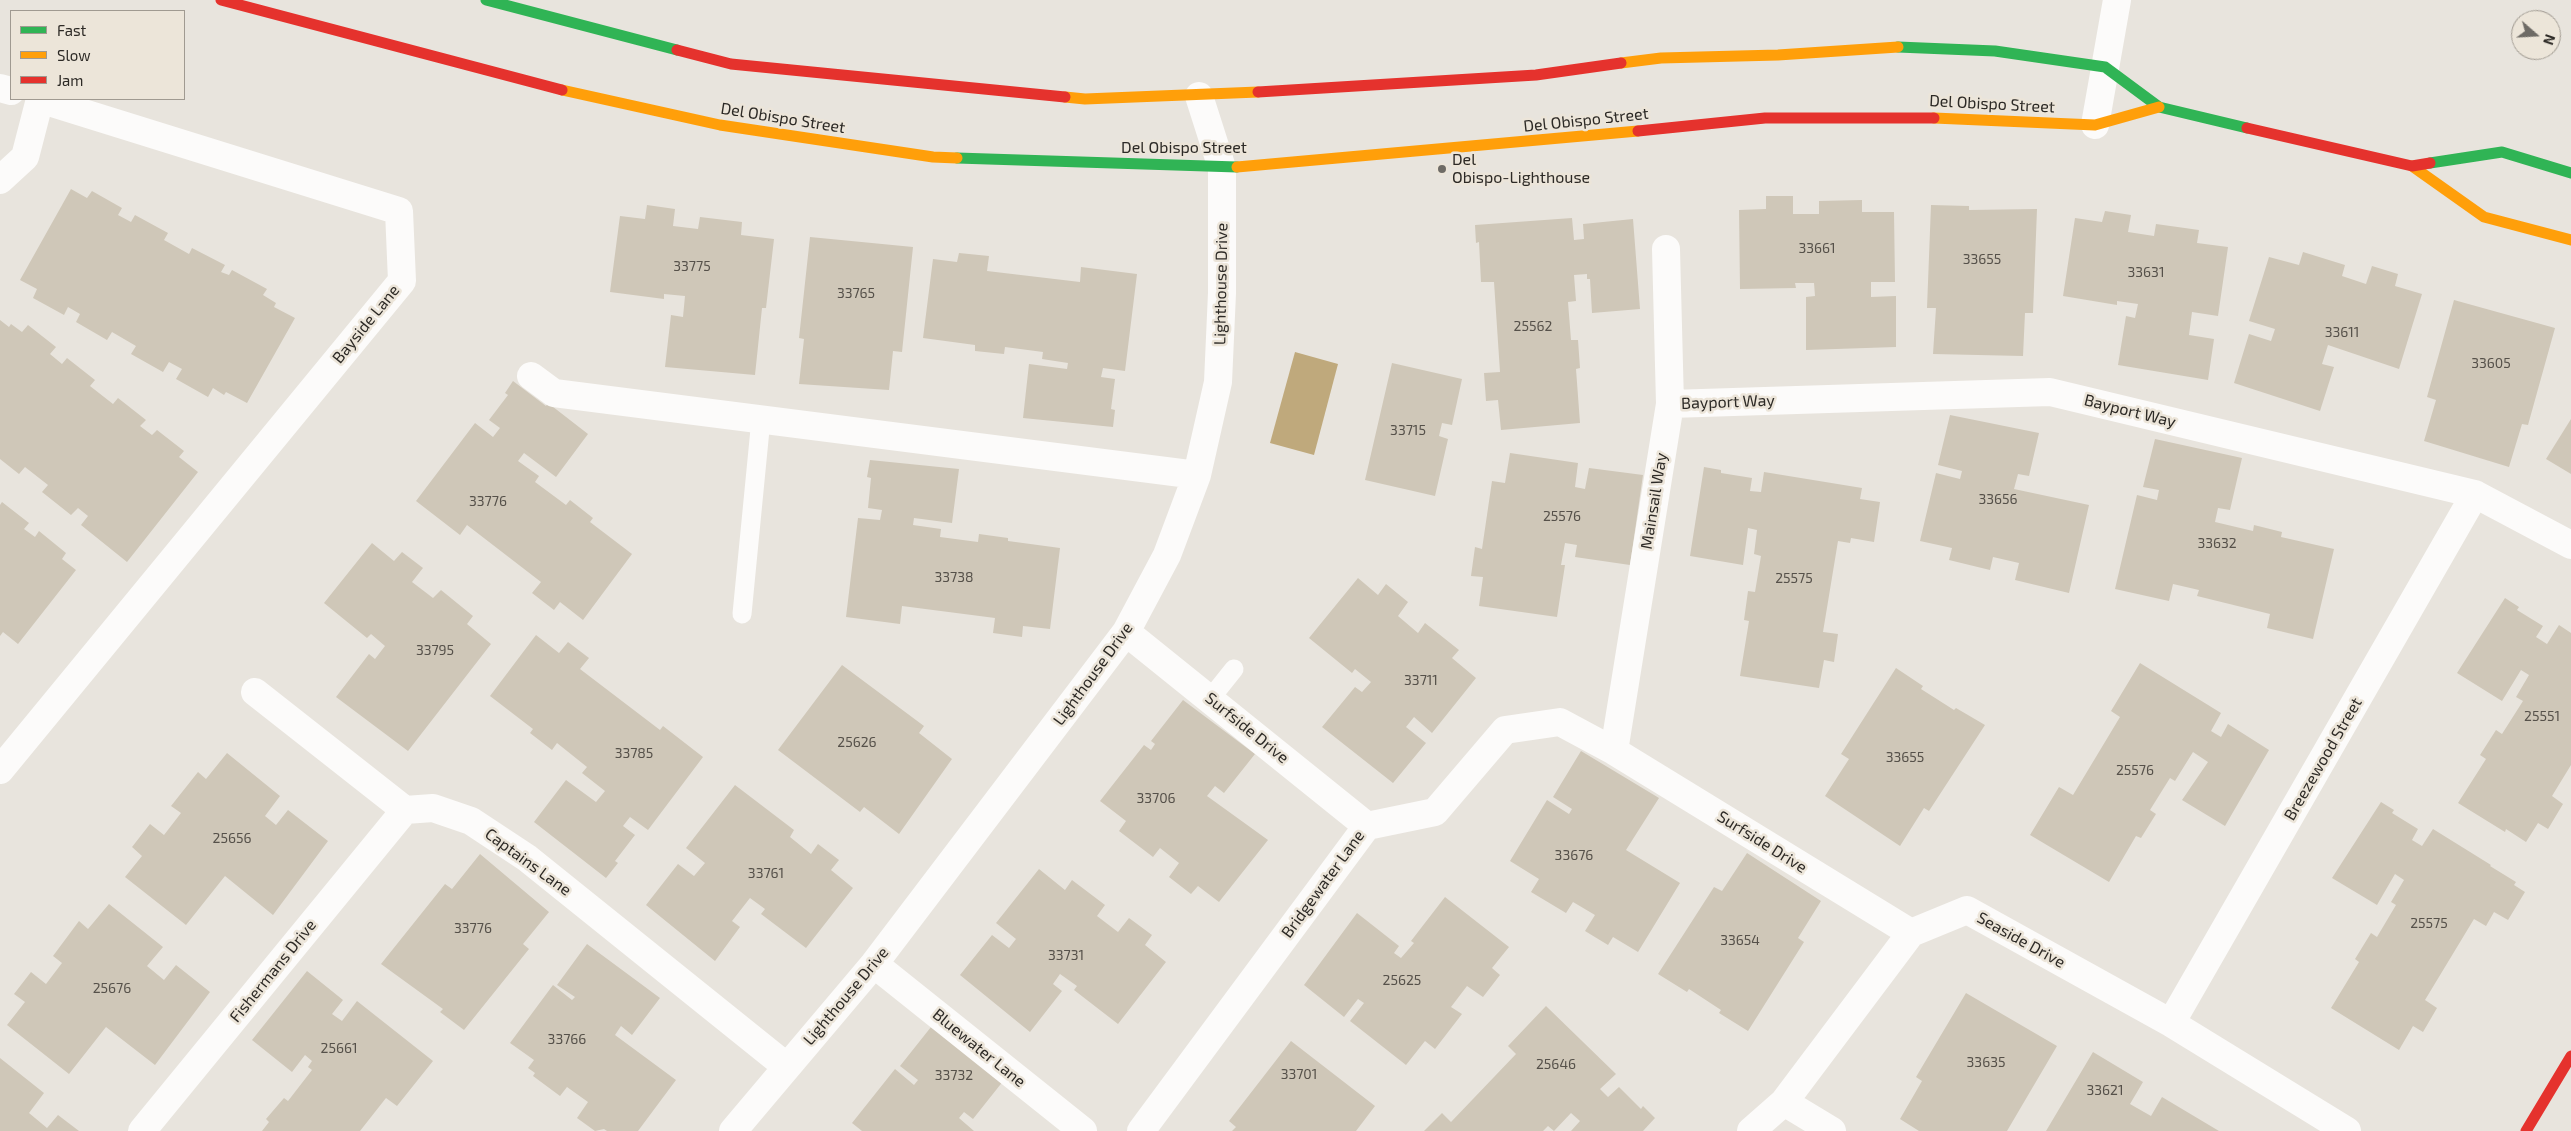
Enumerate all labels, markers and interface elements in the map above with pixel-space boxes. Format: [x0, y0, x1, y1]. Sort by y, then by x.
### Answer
legend [10, 10, 185, 100]
north arrow [2511, 10, 2561, 60]
text: Fast [57, 21, 86, 39]
text: N [2540, 32, 2559, 47]
text: Slow [57, 46, 91, 64]
text: Jam [57, 71, 83, 89]
street label: Del Obispo Street [1929, 91, 2055, 117]
street label: Del Obispo Street [719, 99, 847, 137]
street label: Del Obispo Street [1522, 104, 1650, 136]
street label: Del Obispo Street [1121, 138, 1247, 158]
place label: Del Obispo-Lighthouse [1452, 150, 1590, 188]
marker: Del Obispo-Lighthouse [1436, 163, 1448, 175]
street label: Lighthouse Drive [1210, 223, 1232, 345]
house number: 33661 [1798, 240, 1836, 256]
house number: 33655 [1963, 251, 2001, 267]
house number: 33775 [673, 258, 711, 274]
house number: 33631 [2128, 264, 2164, 280]
street label: Bayside Lane [328, 281, 404, 367]
house number: 33765 [837, 285, 875, 301]
house number: 25562 [1514, 318, 1552, 334]
house number: 33611 [2325, 324, 2359, 340]
house number: 33605 [2471, 355, 2511, 371]
street label: Bayport Way [2082, 390, 2178, 432]
street label: Bayport Way [1681, 391, 1775, 413]
house number: 33715 [1390, 422, 1426, 438]
street label: Mainsail Way [1637, 451, 1671, 551]
house number: 33656 [1978, 491, 2018, 507]
house number: 33776 [469, 493, 507, 509]
house number: 25576 [1543, 508, 1581, 524]
house number: 33632 [2197, 535, 2237, 551]
house number: 33738 [934, 569, 974, 585]
house number: 25575 [1775, 570, 1813, 586]
street label: Lighthouse Drive [1049, 619, 1137, 729]
house number: 33795 [416, 642, 454, 658]
house number: 33711 [1404, 672, 1438, 688]
street label: Surfside Drive [1201, 688, 1293, 768]
street label: Breezewood Street [2280, 694, 2366, 824]
house number: 25551 [2524, 708, 2560, 724]
house number: 25626 [837, 734, 877, 750]
house number: 33785 [615, 745, 653, 761]
house number: 33655 [1886, 749, 1924, 765]
house number: 25576 [2116, 762, 2154, 778]
house number: 33706 [1136, 790, 1176, 806]
street label: Surfside Drive [1714, 807, 1810, 877]
street label: Captains Lane [481, 824, 575, 900]
street label: Bridgewater Lane [1277, 826, 1369, 942]
house number: 25656 [213, 830, 251, 846]
house number: 33676 [1555, 847, 1593, 863]
house number: 33761 [748, 865, 784, 881]
street label: Seaside Drive [1974, 908, 2068, 972]
house number: 25575 [2410, 915, 2448, 931]
street label: Fishermans Drive [226, 916, 320, 1026]
house number: 33776 [454, 920, 492, 936]
house number: 33654 [1720, 932, 1760, 948]
street label: Lighthouse Drive [799, 943, 893, 1049]
house number: 33731 [1048, 947, 1084, 963]
house number: 25625 [1383, 972, 1421, 988]
house number: 25676 [93, 980, 131, 996]
street label: Bluewater Lane [929, 1005, 1029, 1091]
house number: 33766 [548, 1031, 586, 1047]
house number: 25661 [321, 1040, 357, 1056]
house number: 33635 [1967, 1054, 2005, 1070]
house number: 25646 [1536, 1056, 1576, 1072]
house number: 33701 [1281, 1066, 1317, 1082]
house number: 33732 [935, 1067, 973, 1083]
house number: 33621 [2086, 1082, 2124, 1098]

